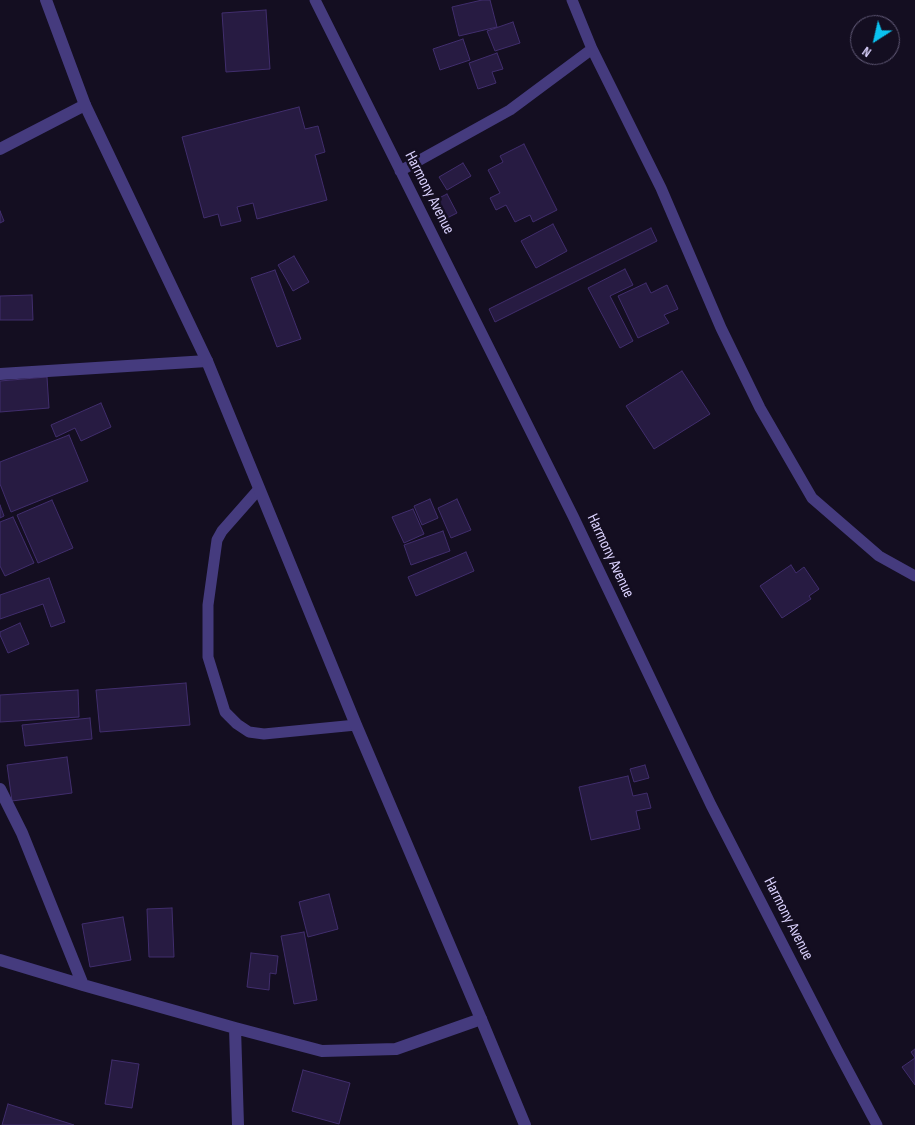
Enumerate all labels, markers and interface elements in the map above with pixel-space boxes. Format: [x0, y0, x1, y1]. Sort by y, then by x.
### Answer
north arrow [850, 15, 900, 65]
text: N [859, 43, 875, 61]
street label: Harmony Avenue [400, 148, 458, 238]
street label: Harmony Avenue [582, 511, 638, 601]
street label: Harmony Avenue [759, 874, 817, 964]

